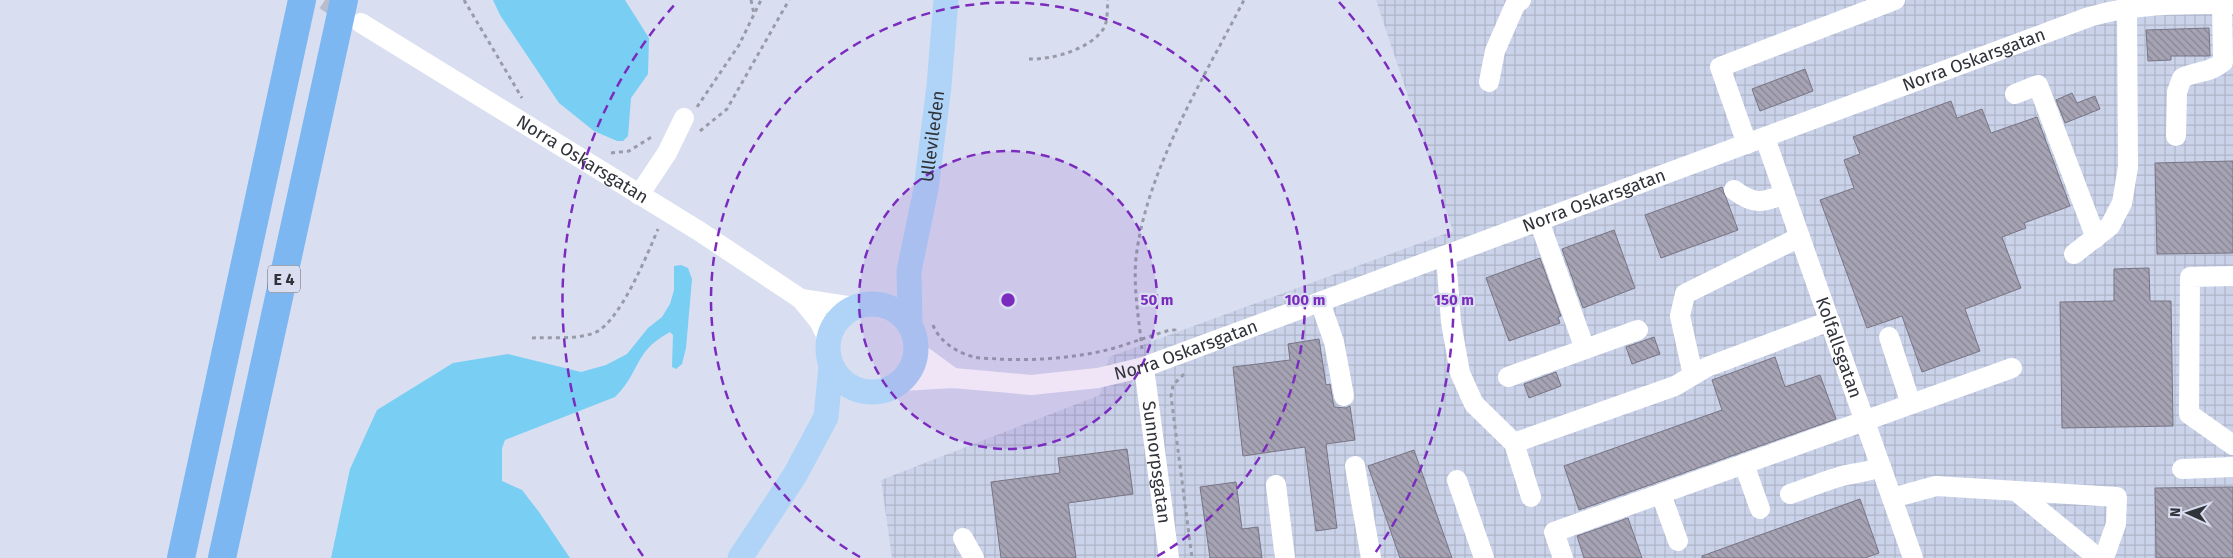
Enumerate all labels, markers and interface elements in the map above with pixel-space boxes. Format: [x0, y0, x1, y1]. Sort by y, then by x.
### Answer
street label: Norra Oskarsgatan [1899, 23, 2048, 96]
street label: Ullevileden [916, 89, 949, 183]
street label: Norra Oskarsgatan [512, 110, 652, 208]
street label: Norra Oskarsgatan [1519, 164, 1669, 237]
road number: E 4 [268, 266, 300, 292]
centre of rings [999, 291, 1017, 309]
text: 50 m [1140, 291, 1174, 309]
text: 100 m [1285, 291, 1325, 309]
text: 150 m [1434, 291, 1474, 309]
street label: Kolfallsgatan [1811, 294, 1867, 401]
street label: Norra Oskarsgatan [1112, 315, 1261, 385]
street label: Sunnorpsgatan [1138, 400, 1175, 525]
north arrow [2163, 488, 2213, 538]
text: N [2167, 507, 2184, 517]

